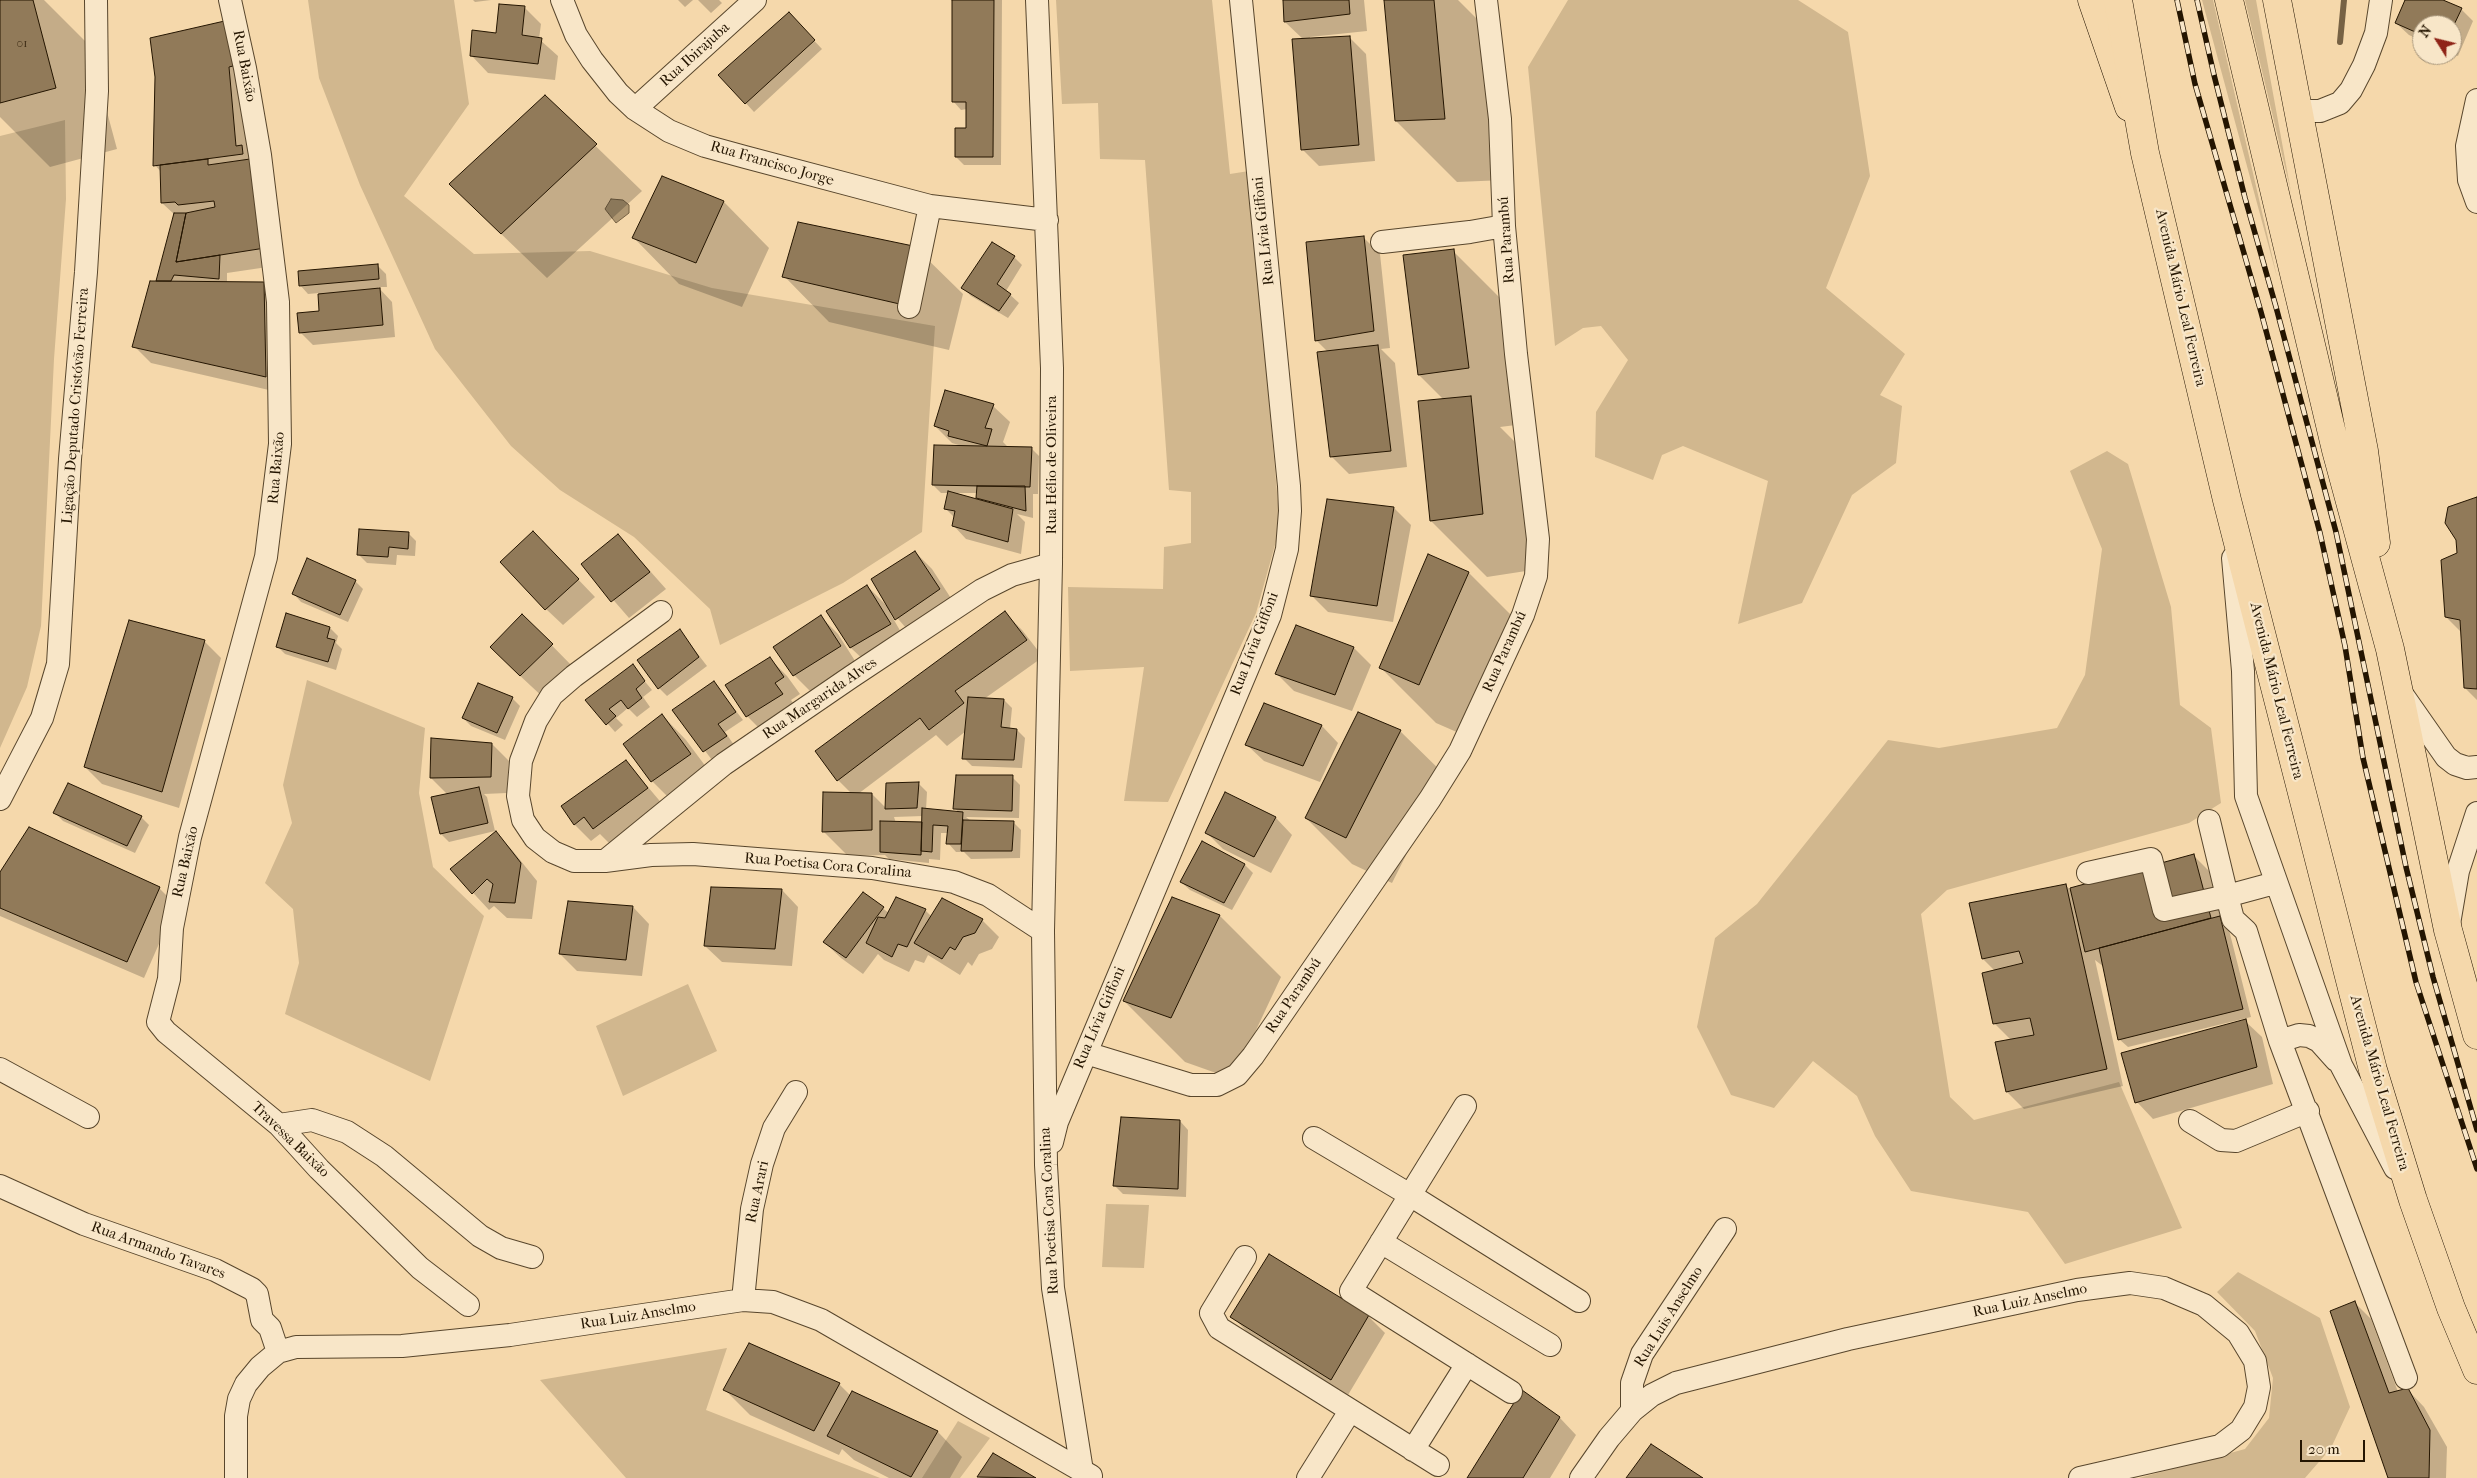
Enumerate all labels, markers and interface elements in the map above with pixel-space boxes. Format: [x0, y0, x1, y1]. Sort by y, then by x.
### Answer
north arrow [2412, 15, 2462, 65]
street label: Rua Ibirajuba [656, 19, 734, 91]
text: N [2415, 22, 2435, 41]
street label: Rua Baixão [228, 29, 260, 103]
house number: 01 [17, 37, 27, 51]
street label: Rua Francisco Jorge [708, 138, 836, 190]
street label: Rua Lívia Giffoni [1249, 176, 1279, 286]
street label: Rua Parambú [1495, 196, 1519, 284]
street label: Avenida Mário Leal Ferreira [2151, 207, 2209, 389]
street label: Ligação Deputado Cristóvão Ferreira [59, 287, 93, 525]
street label: Rua Hélio de Oliveira [1043, 395, 1061, 535]
street label: Rua Baixão [265, 431, 289, 505]
street label: Rua Lívia Giffoni [1227, 590, 1283, 698]
street label: Avenida Mário Leal Ferreira [2245, 601, 2307, 781]
street label: Rua Parambú [1479, 609, 1531, 695]
street label: Rua Margarida Alves [759, 654, 881, 744]
street label: Rua Baixão [169, 825, 203, 899]
street label: Rua Poetisa Cora Coralina [744, 850, 912, 882]
street label: Rua Parambú [1262, 955, 1326, 1037]
street label: Rua Lívia Giffoni [1070, 964, 1130, 1072]
street label: Avenida Mário Leal Ferreira [2345, 993, 2413, 1173]
street label: Travessa Baixão [247, 1098, 333, 1182]
street label: Rua Poetisa Cora Coralina [1037, 1127, 1063, 1295]
street label: Rua Arari [743, 1159, 773, 1225]
street label: Rua Armando Tavares [88, 1218, 228, 1284]
street label: Rua Luis Anselmo [1631, 1263, 1707, 1371]
street label: Rua Luiz Anselmo [1971, 1280, 2089, 1322]
street label: Rua Luiz Anselmo [579, 1298, 697, 1334]
scale bar [2302, 1430, 2367, 1462]
text: 20 m [2308, 1440, 2340, 1458]

